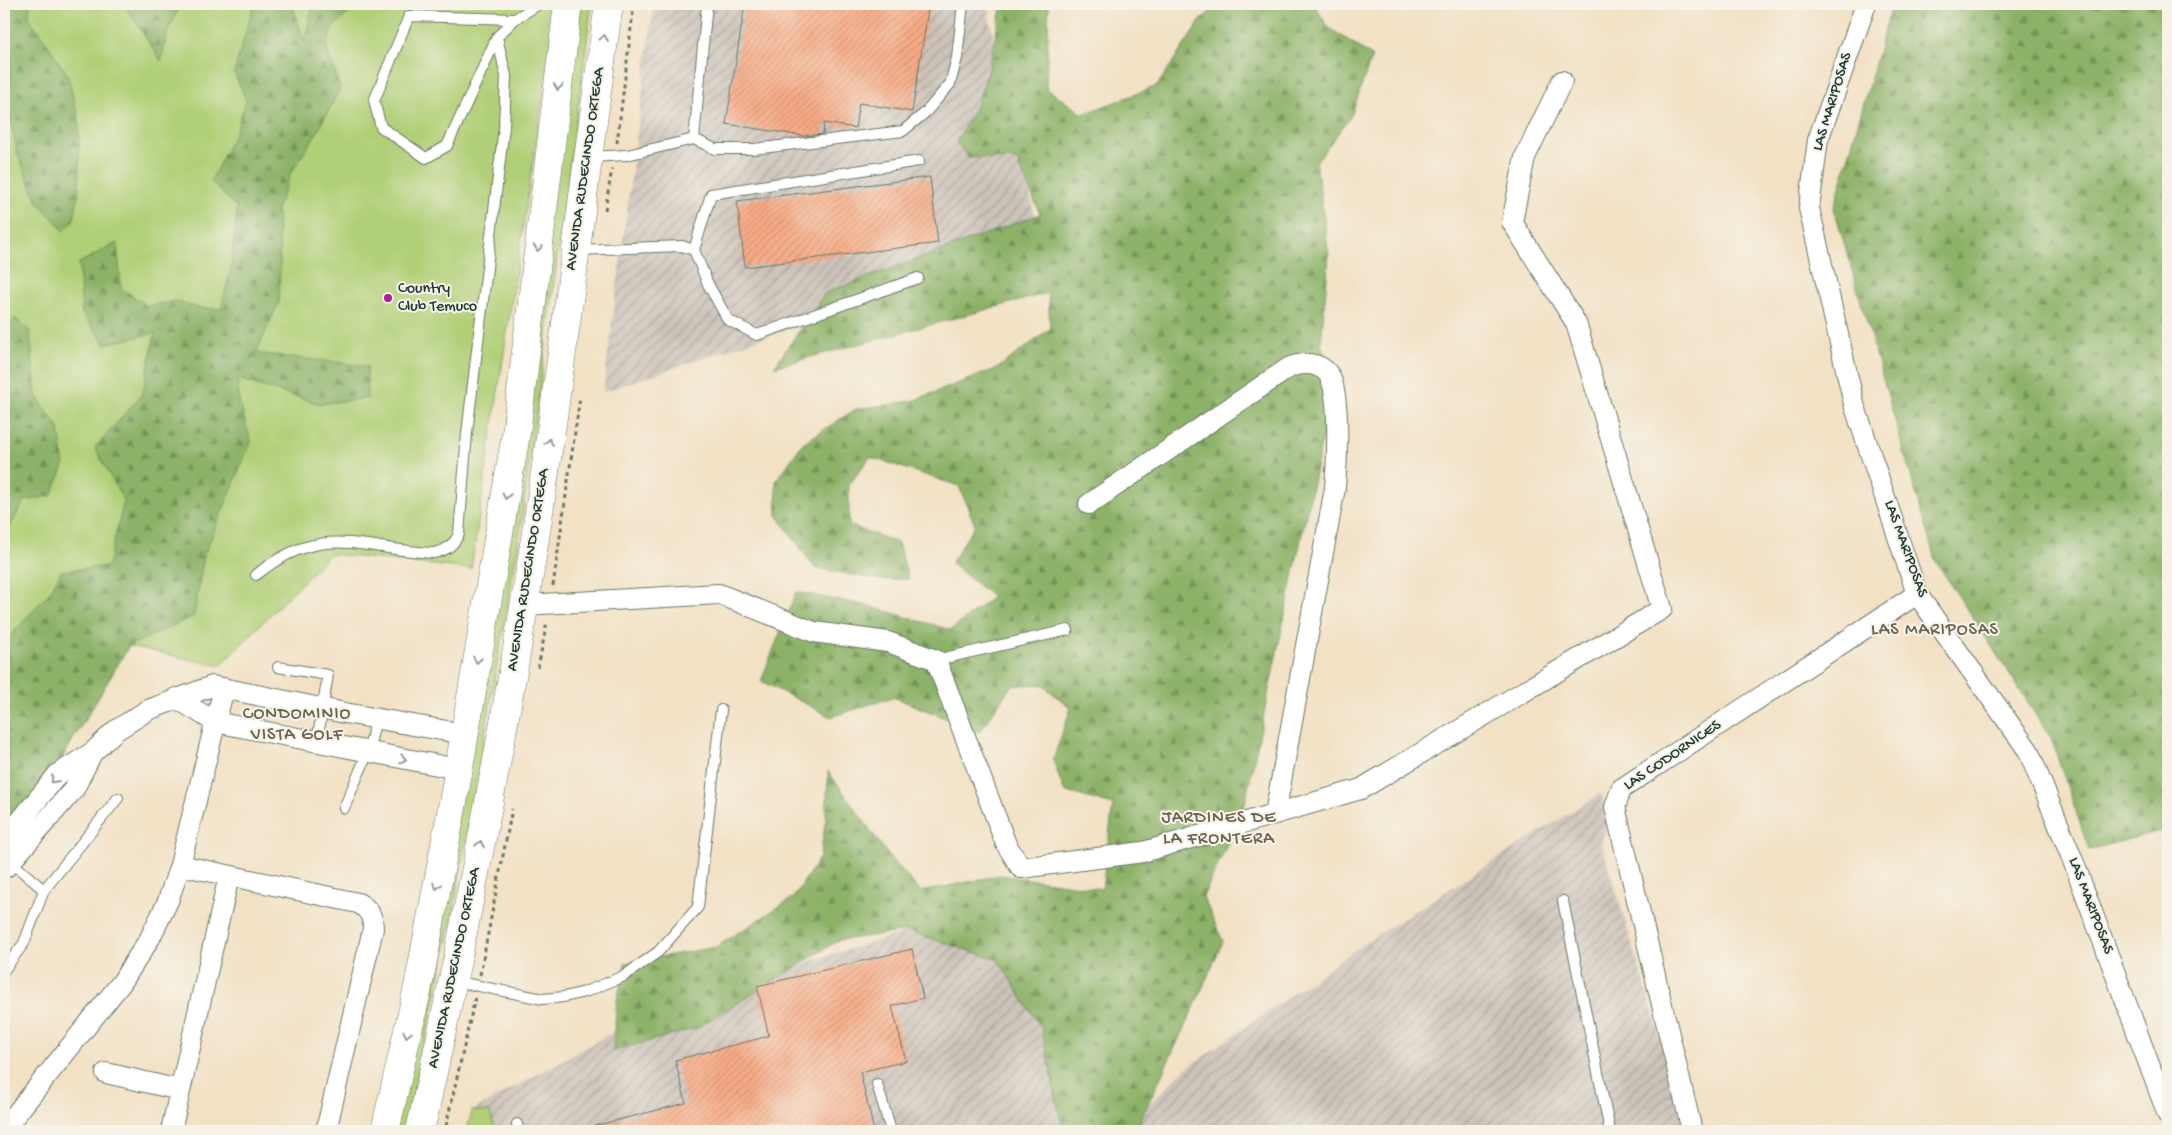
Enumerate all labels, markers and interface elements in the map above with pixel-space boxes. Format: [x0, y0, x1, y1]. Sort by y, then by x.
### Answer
one-way arrow [598, 34, 609, 42]
street label: LAS MARIPOSAS [1809, 50, 1857, 154]
street label: AVENIDA RUDECINDO ORTEGA [562, 65, 610, 272]
one-way arrow [553, 83, 564, 91]
one-way arrow [533, 245, 544, 253]
place label: Country Club Temuco [398, 280, 477, 317]
marker: Country Club Temuco [382, 292, 394, 304]
one-way arrow [543, 438, 554, 446]
street label: AVENIDA RUDECINDO ORTEGA [504, 466, 555, 673]
one-way arrow [501, 492, 511, 500]
street label: LAS MARIPOSAS [1879, 498, 1932, 601]
district label: LAS MARIPOSAS [1871, 620, 1999, 641]
one-way arrow [473, 656, 483, 665]
district label: CONDOMINIO VISTA GOLF [243, 704, 351, 746]
street label: LAS CODORNICES [1621, 716, 1726, 796]
one-way arrow [399, 753, 407, 764]
one-way arrow [50, 774, 59, 783]
district label: JARDINES DE LA FRONTERA [1161, 808, 1277, 850]
one-way arrow [475, 839, 485, 848]
street label: LAS MARIPOSAS [2063, 855, 2117, 958]
street label: AVENIDA RUDECINDO ORTEGA [424, 864, 486, 1070]
one-way arrow [432, 882, 443, 891]
one-way arrow [402, 1030, 413, 1039]

